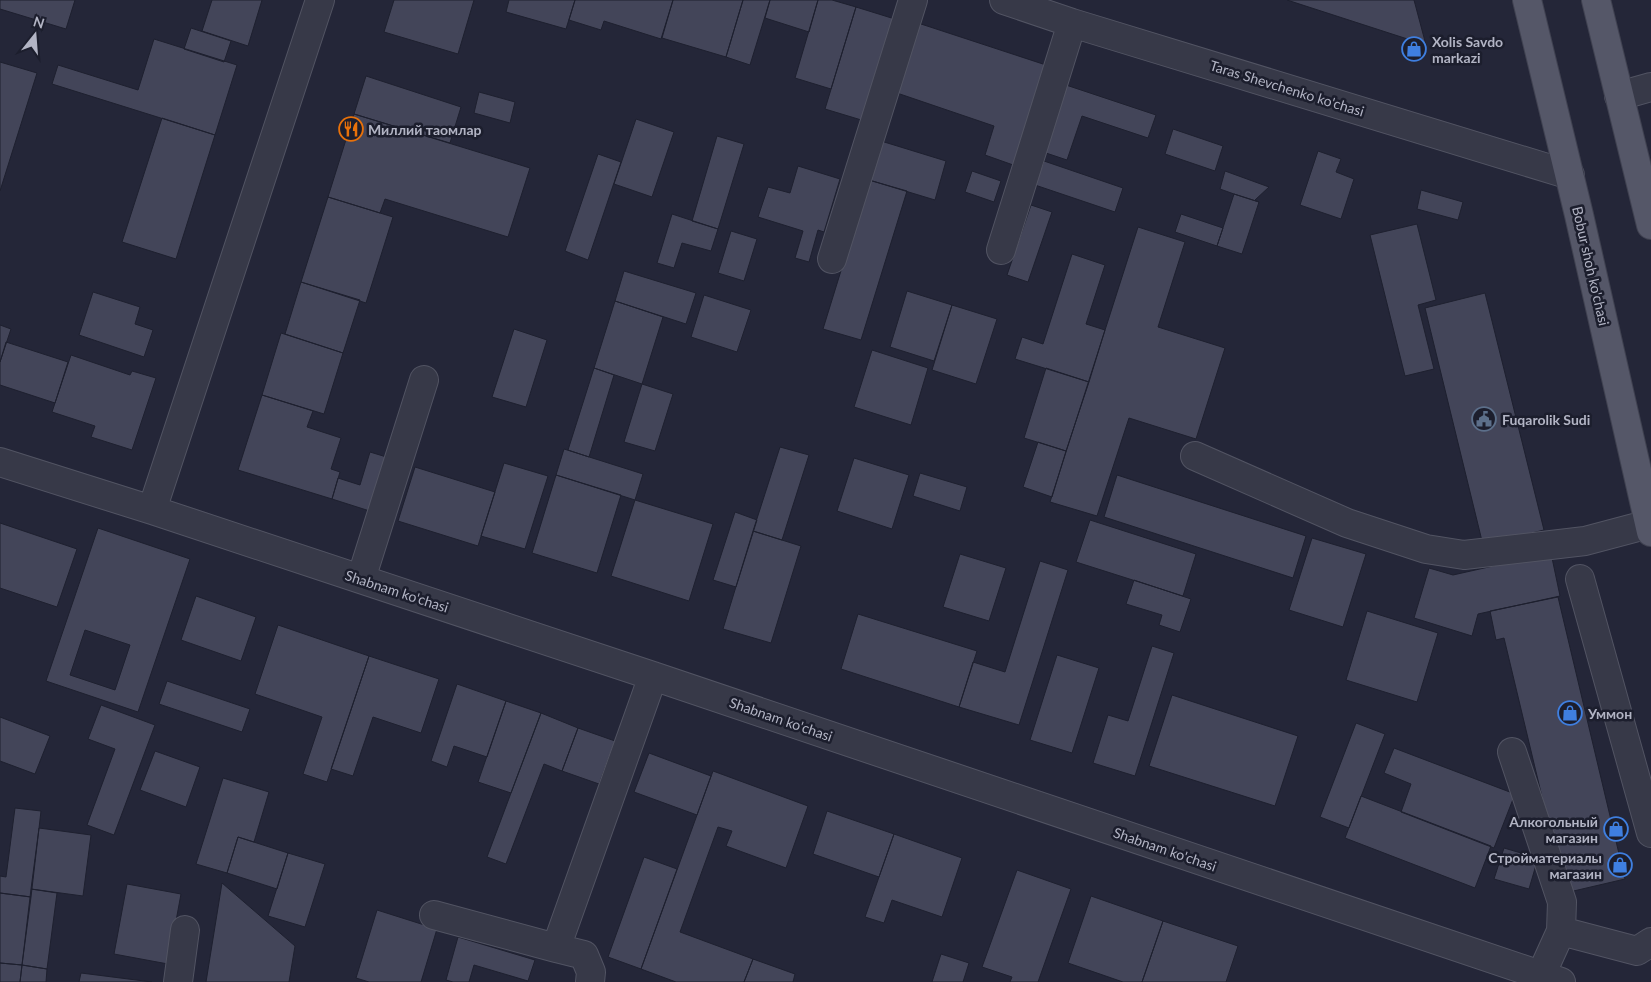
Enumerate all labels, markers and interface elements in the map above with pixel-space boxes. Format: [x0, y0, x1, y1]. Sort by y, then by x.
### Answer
north arrow [10, 10, 60, 60]
text: N [31, 12, 47, 32]
place label: Xolis Savdo markazi [1432, 33, 1503, 66]
shop icon: Xolis Savdo markazi [1401, 36, 1427, 62]
street label: Taras Shevchenko ko'chasi [1208, 56, 1366, 120]
restaurant icon: Миллий таомлар [338, 116, 364, 142]
place label: Миллий таомлар [368, 121, 482, 138]
street label: Bobur shoh ko'chasi [1569, 205, 1613, 327]
public building icon: Fuqarolik Sudi [1471, 406, 1497, 432]
place label: Fuqarolik Sudi [1502, 411, 1590, 428]
street label: Shabnam ko'chasi [343, 566, 451, 616]
street label: Shabnam ko'chasi [727, 693, 835, 745]
shop icon: Уммон [1557, 700, 1583, 726]
place label: Уммон [1587, 705, 1632, 722]
place label: Алкогольный магазин [1508, 813, 1598, 846]
shop icon: Алкогольный магазин [1603, 816, 1629, 842]
street label: Shabnam ko'chasi [1111, 823, 1219, 875]
place label: Стройматериалы магазин [1488, 849, 1602, 882]
shop icon: Стройматериалы магазин [1607, 852, 1633, 878]

